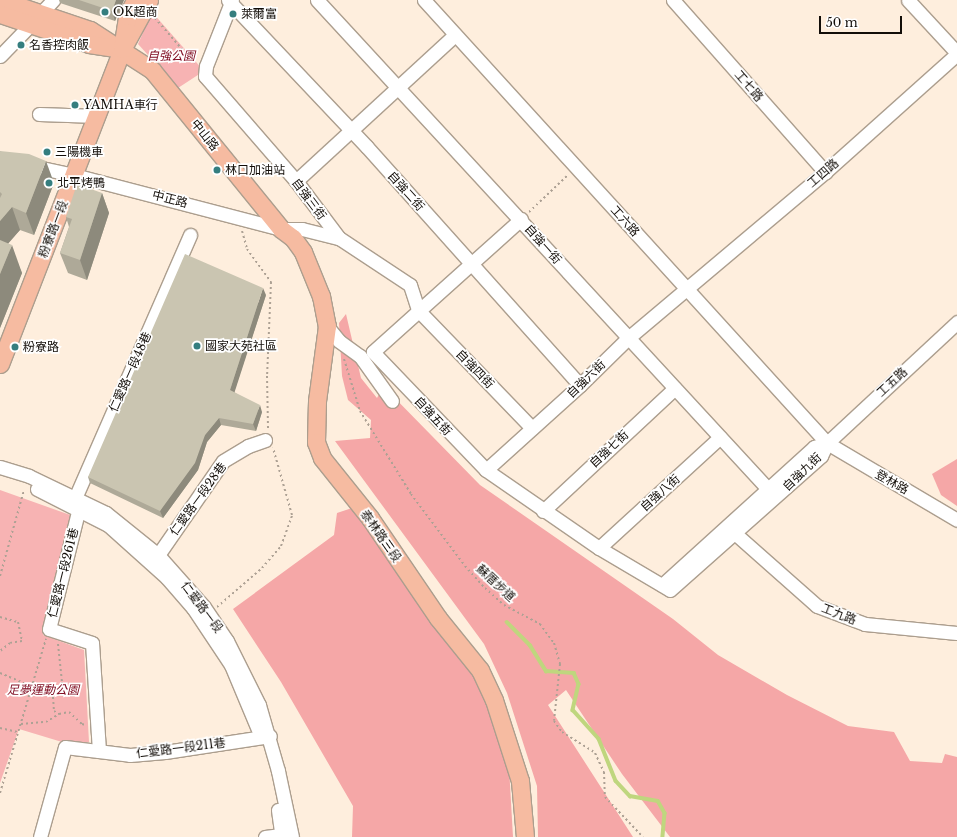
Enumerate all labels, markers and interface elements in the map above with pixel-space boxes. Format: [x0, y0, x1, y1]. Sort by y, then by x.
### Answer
place label: OK超商 [113, 5, 158, 19]
marker: OK超商 [100, 7, 110, 17]
place label: 萊爾富 [241, 7, 277, 21]
scale bar [821, 8, 904, 34]
marker: 萊爾富 [228, 9, 238, 19]
text: 50 m [826, 15, 858, 30]
place label: 名香控肉飯 [29, 38, 89, 52]
marker: 名香控肉飯 [16, 40, 26, 50]
park label: 自強公園 [147, 49, 195, 63]
street label: 工七路 [732, 68, 766, 104]
place label: YAMHA車行 [83, 98, 158, 112]
marker: YAMHA車行 [70, 100, 80, 110]
street label: 中山路 [188, 116, 222, 154]
place label: 三陽機車 [55, 145, 103, 159]
marker: 三陽機車 [42, 147, 52, 157]
street label: 工四路 [805, 156, 841, 190]
place label: 林口加油站 [225, 163, 285, 177]
marker: 林口加油站 [212, 165, 222, 175]
street label: 自強二街 [385, 168, 427, 214]
street label: 自強三街 [289, 175, 329, 223]
place label: 北平烤鴨 [57, 176, 105, 190]
marker: 北平烤鴨 [44, 178, 54, 188]
street label: 中正路 [151, 188, 189, 210]
street label: 粉寮路一段 [36, 198, 70, 260]
street label: 工六路 [608, 203, 642, 239]
street label: 自強一街 [522, 221, 564, 267]
street label: 仁愛路一段48巷 [106, 330, 154, 414]
place label: 國家大苑社區 [205, 339, 277, 353]
place label: 粉寮路 [23, 340, 59, 354]
marker: 國家大苑社區 [192, 341, 202, 351]
marker: 粉寮路 [10, 342, 20, 352]
street label: 自強四街 [453, 347, 497, 391]
street label: 自強六街 [564, 357, 608, 401]
street label: 工五路 [874, 364, 910, 400]
street label: 自強五街 [411, 394, 455, 438]
street label: 自強七街 [587, 427, 631, 471]
street label: 自強九街 [780, 450, 824, 494]
street label: 仁愛路一段28巷 [167, 460, 229, 538]
street label: 登林路 [873, 467, 911, 497]
street label: 自強八街 [637, 472, 683, 514]
street label: 泰林路三段 [358, 507, 404, 565]
street label: 仁愛路一段261巷 [45, 526, 81, 620]
street label: 蘇厝步道 [474, 561, 518, 605]
street label: 仁愛路一段 [178, 579, 226, 635]
street label: 工九路 [820, 601, 858, 627]
park label: 足夢運動公園 [7, 683, 79, 697]
street label: 仁愛路一段211巷 [135, 735, 227, 761]

